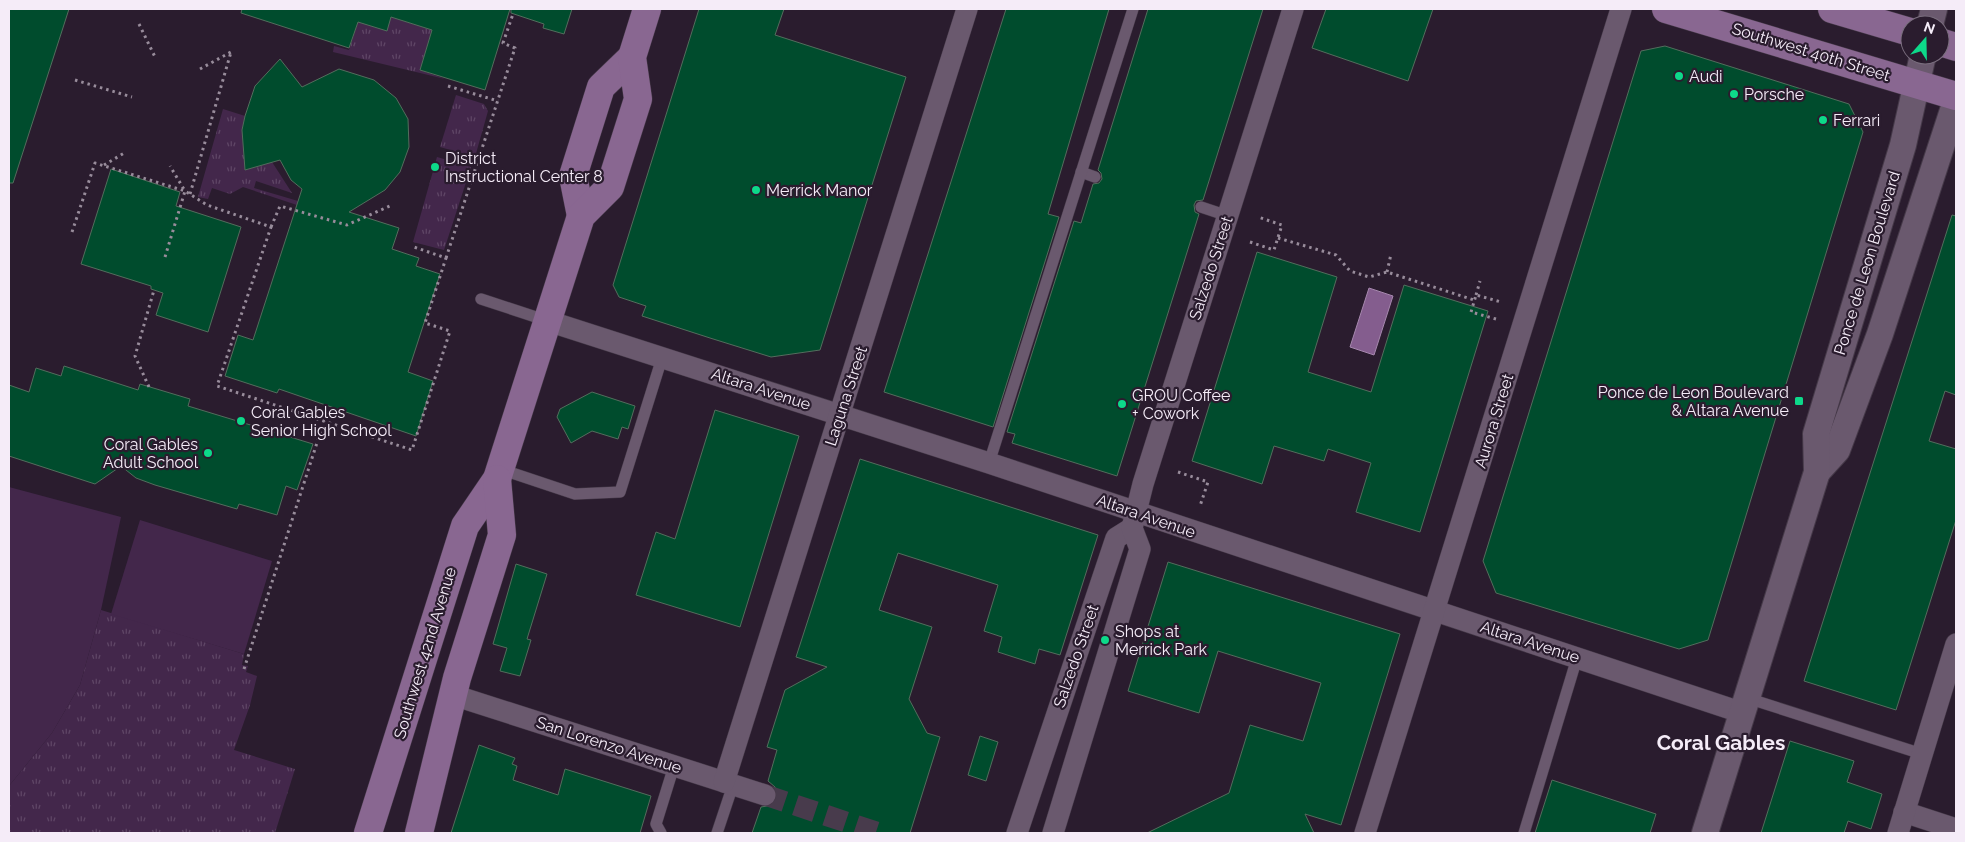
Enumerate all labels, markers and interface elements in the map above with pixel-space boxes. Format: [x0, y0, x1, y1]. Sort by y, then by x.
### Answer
north arrow [1900, 15, 1950, 65]
text: N [1922, 18, 1937, 37]
street label: Southwest 40th Street [1730, 19, 1893, 85]
place label: Audi [1689, 67, 1723, 86]
marker: Audi [1673, 70, 1685, 82]
place label: Porsche [1744, 85, 1804, 104]
marker: Porsche [1728, 88, 1740, 100]
place label: Ferrari [1833, 111, 1880, 130]
marker: Ferrari [1817, 114, 1829, 126]
place label: District Instructional Center 8 [445, 149, 603, 186]
marker: District Instructional Center 8 [429, 161, 441, 173]
street label: Ponce de Leon Boulevard [1830, 169, 1904, 357]
place label: Merrick Manor [766, 181, 873, 200]
marker: Merrick Manor [750, 184, 762, 196]
street label: Salzedo Street [1185, 213, 1237, 322]
street label: Laguna Street [821, 343, 871, 448]
street label: Altara Avenue [709, 364, 813, 414]
street label: Aurora Street [1471, 371, 1518, 471]
place label: Ponce de Leon Boulevard & Altara Avenue [1598, 383, 1789, 420]
place label: GROU Coffee + Cowork [1132, 386, 1230, 423]
marker: Ponce de Leon Boulevard & Altara Avenue [1793, 395, 1805, 407]
marker: GROU Coffee + Cowork [1116, 398, 1128, 410]
place label: Coral Gables Senior High School [251, 403, 392, 440]
marker: Coral Gables Senior High School [235, 415, 247, 427]
place label: Coral Gables Adult School [103, 435, 199, 472]
marker: Coral Gables Adult School [202, 447, 214, 459]
street label: Altara Avenue [1094, 490, 1198, 542]
street label: Southwest 42nd Avenue [390, 565, 460, 741]
street label: Salzedo Street [1049, 601, 1103, 710]
street label: Altara Avenue [1478, 617, 1582, 667]
place label: Shops at Merrick Park [1115, 622, 1208, 659]
marker: Shops at Merrick Park [1099, 634, 1111, 646]
street label: San Lorenzo Avenue [534, 713, 684, 777]
district label: Coral Gables [1657, 730, 1785, 755]

